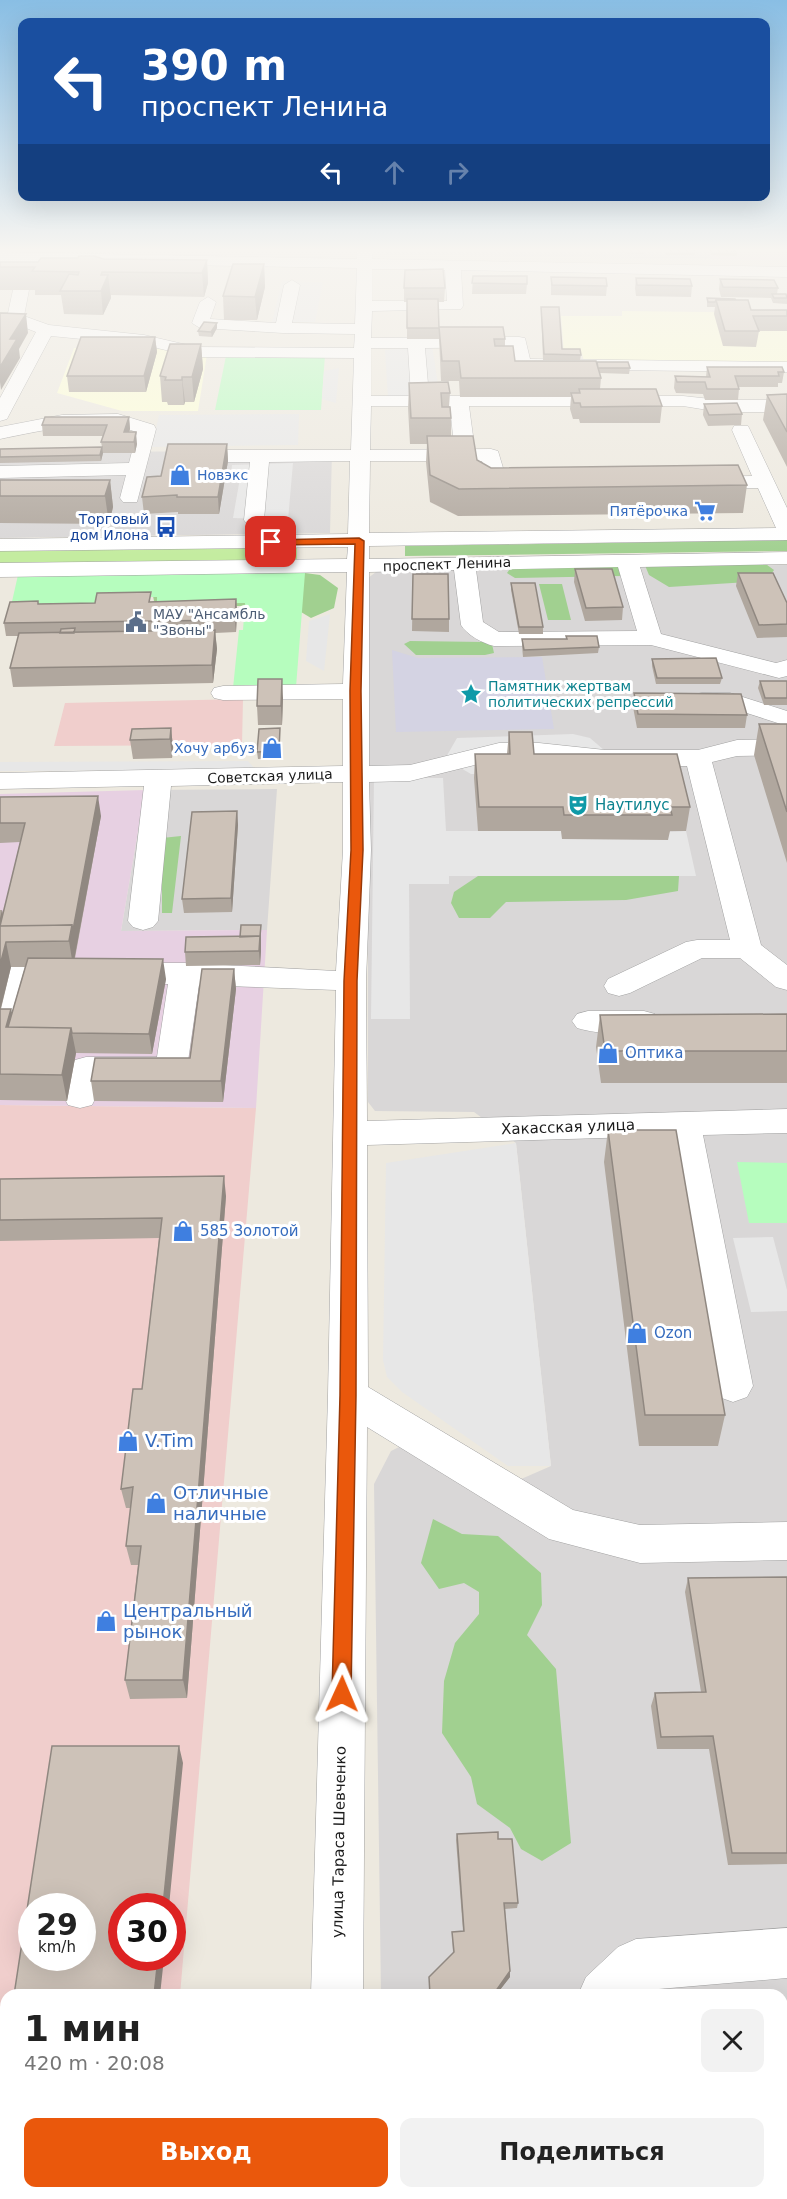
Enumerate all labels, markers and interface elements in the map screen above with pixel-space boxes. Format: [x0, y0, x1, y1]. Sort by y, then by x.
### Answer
text: 390 m [141, 41, 287, 90]
icon: left [42, 42, 120, 120]
text: проспект Ленина [141, 91, 388, 122]
icon: left [315, 156, 348, 189]
icon: ahead [378, 156, 411, 189]
icon: right [441, 156, 474, 189]
shop icon: Новэкс [168, 463, 192, 487]
place label: Новэкс [197, 467, 248, 483]
supermarket icon: Пятёрочка [693, 499, 717, 523]
place label: Пятёрочка [610, 503, 688, 519]
place label: Торговый дом Илона [70, 511, 149, 543]
bus stop icon: Торговый дом Илона [154, 515, 178, 539]
pin [245, 516, 296, 567]
icon: arrive [254, 525, 287, 558]
street label: проспект Ленина [383, 554, 511, 574]
place label: МАУ "Ансамбль "Звоны" [153, 606, 265, 638]
public building icon: МАУ "Ансамбль "Звоны" [124, 610, 148, 634]
place label: Памятник жертвам политических репрессий [488, 678, 674, 710]
place icon: Памятник жертвам политических репрессий [459, 682, 483, 706]
shop icon: Хочу арбуз [260, 736, 284, 760]
place label: Хочу арбуз [174, 740, 255, 756]
street label: Советская улица [207, 766, 333, 786]
theatre icon: Наутилус [566, 793, 590, 817]
place label: Наутилус [595, 796, 670, 814]
shop icon: Оптика [596, 1041, 620, 1065]
place label: Оптика [625, 1044, 683, 1062]
street label: Хакасская улица [501, 1116, 635, 1138]
shop icon: 585 Золотой [171, 1219, 195, 1243]
place label: 585 Золотой [200, 1222, 299, 1240]
shop icon: Ozon [625, 1321, 649, 1345]
place label: Ozon [654, 1324, 692, 1342]
shop icon: V.Tim [116, 1429, 140, 1453]
place label: V.Tim [145, 1430, 194, 1451]
place label: Отличные наличные [173, 1482, 269, 1524]
shop icon: Отличные наличные [144, 1491, 168, 1515]
place label: Центральный рынок [123, 1600, 253, 1642]
shop icon: Центральный рынок [94, 1609, 118, 1633]
position arrow [310, 1662, 374, 1726]
street label: улица Тараса Шевченко [328, 1746, 350, 1938]
speed limit sign: 30 [108, 1893, 186, 1971]
text: 29 [36, 1907, 78, 1942]
text: km/h [38, 1938, 76, 1956]
text: 1 мин [24, 2008, 141, 2049]
button: close [701, 2009, 764, 2072]
text: 420 m · 20:08 [24, 2051, 165, 2075]
button: Выход [24, 2118, 388, 2187]
button: Поделиться [400, 2118, 764, 2187]

